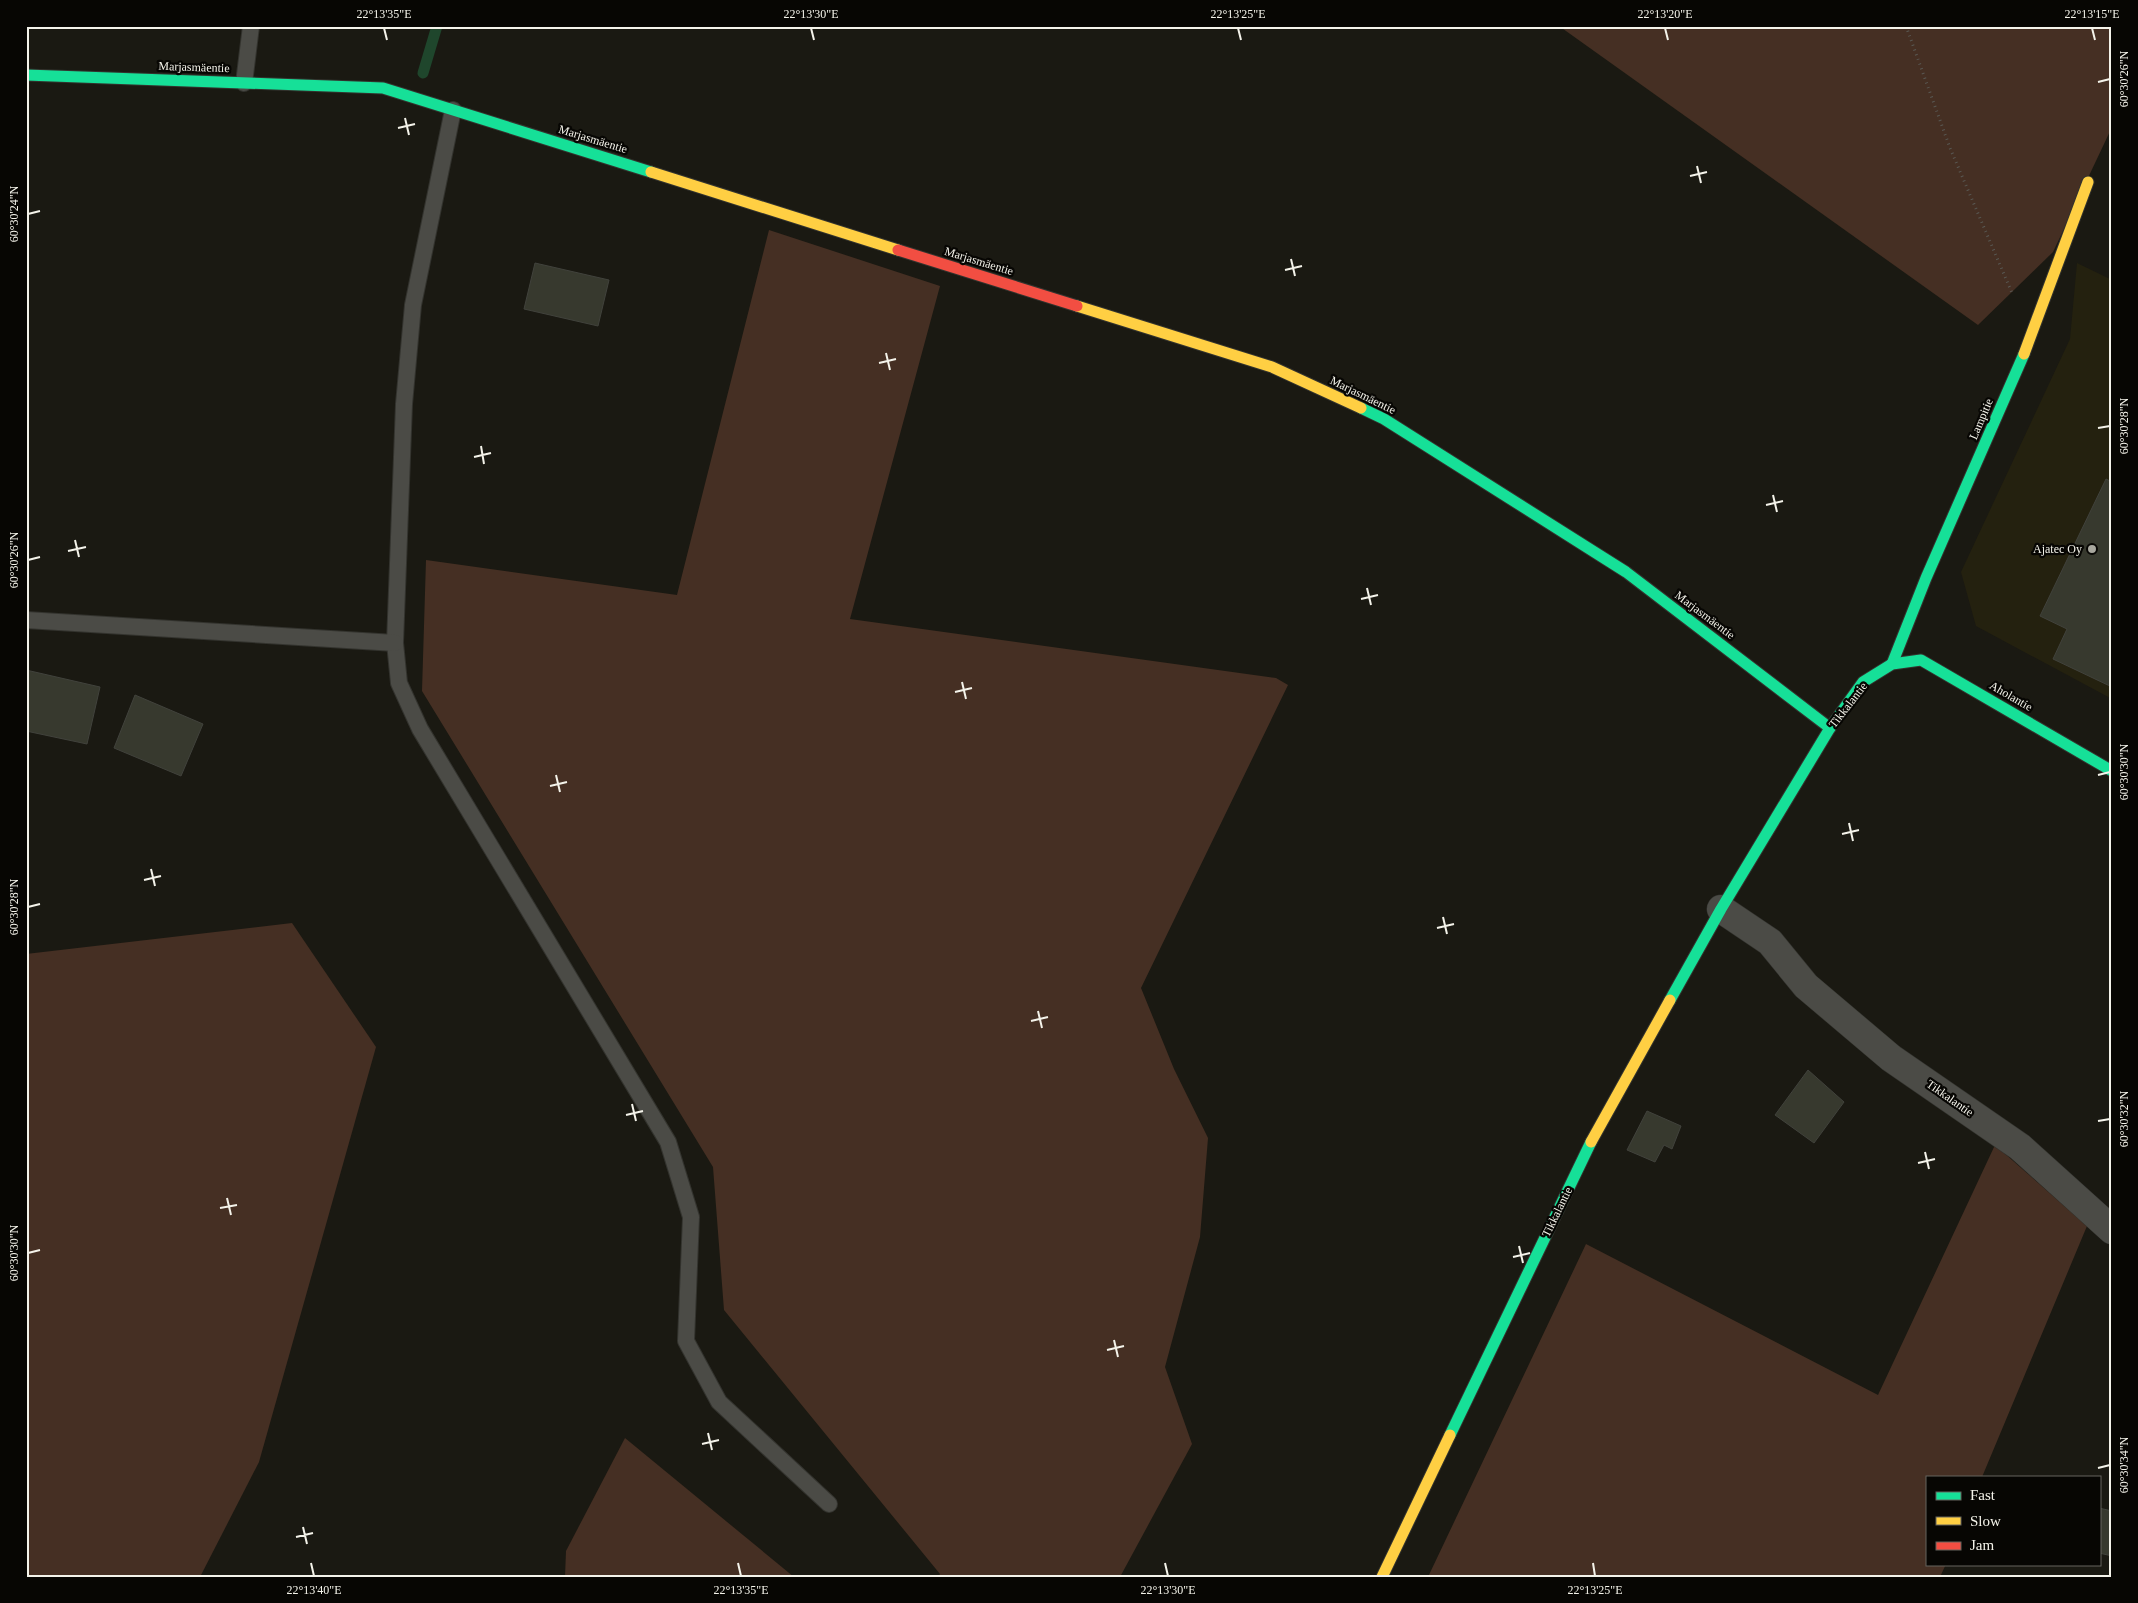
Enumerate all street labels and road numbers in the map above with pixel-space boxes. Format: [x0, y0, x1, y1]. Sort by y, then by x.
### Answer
street label: Marjasmäentie [158, 59, 230, 75]
street label: Marjasmäentie [557, 122, 629, 156]
street label: Marjasmäentie [943, 244, 1015, 278]
street label: Marjasmäentie [1328, 373, 1398, 417]
street label: Lampitie [1966, 396, 1996, 442]
street label: Marjasmäentie [1672, 588, 1738, 642]
street label: Aholantie [1987, 678, 2035, 714]
street label: Tikkalantie [1826, 679, 1870, 731]
street label: Tikkalantie [1924, 1077, 1976, 1119]
street label: Tikkalantie [1539, 1185, 1575, 1239]

